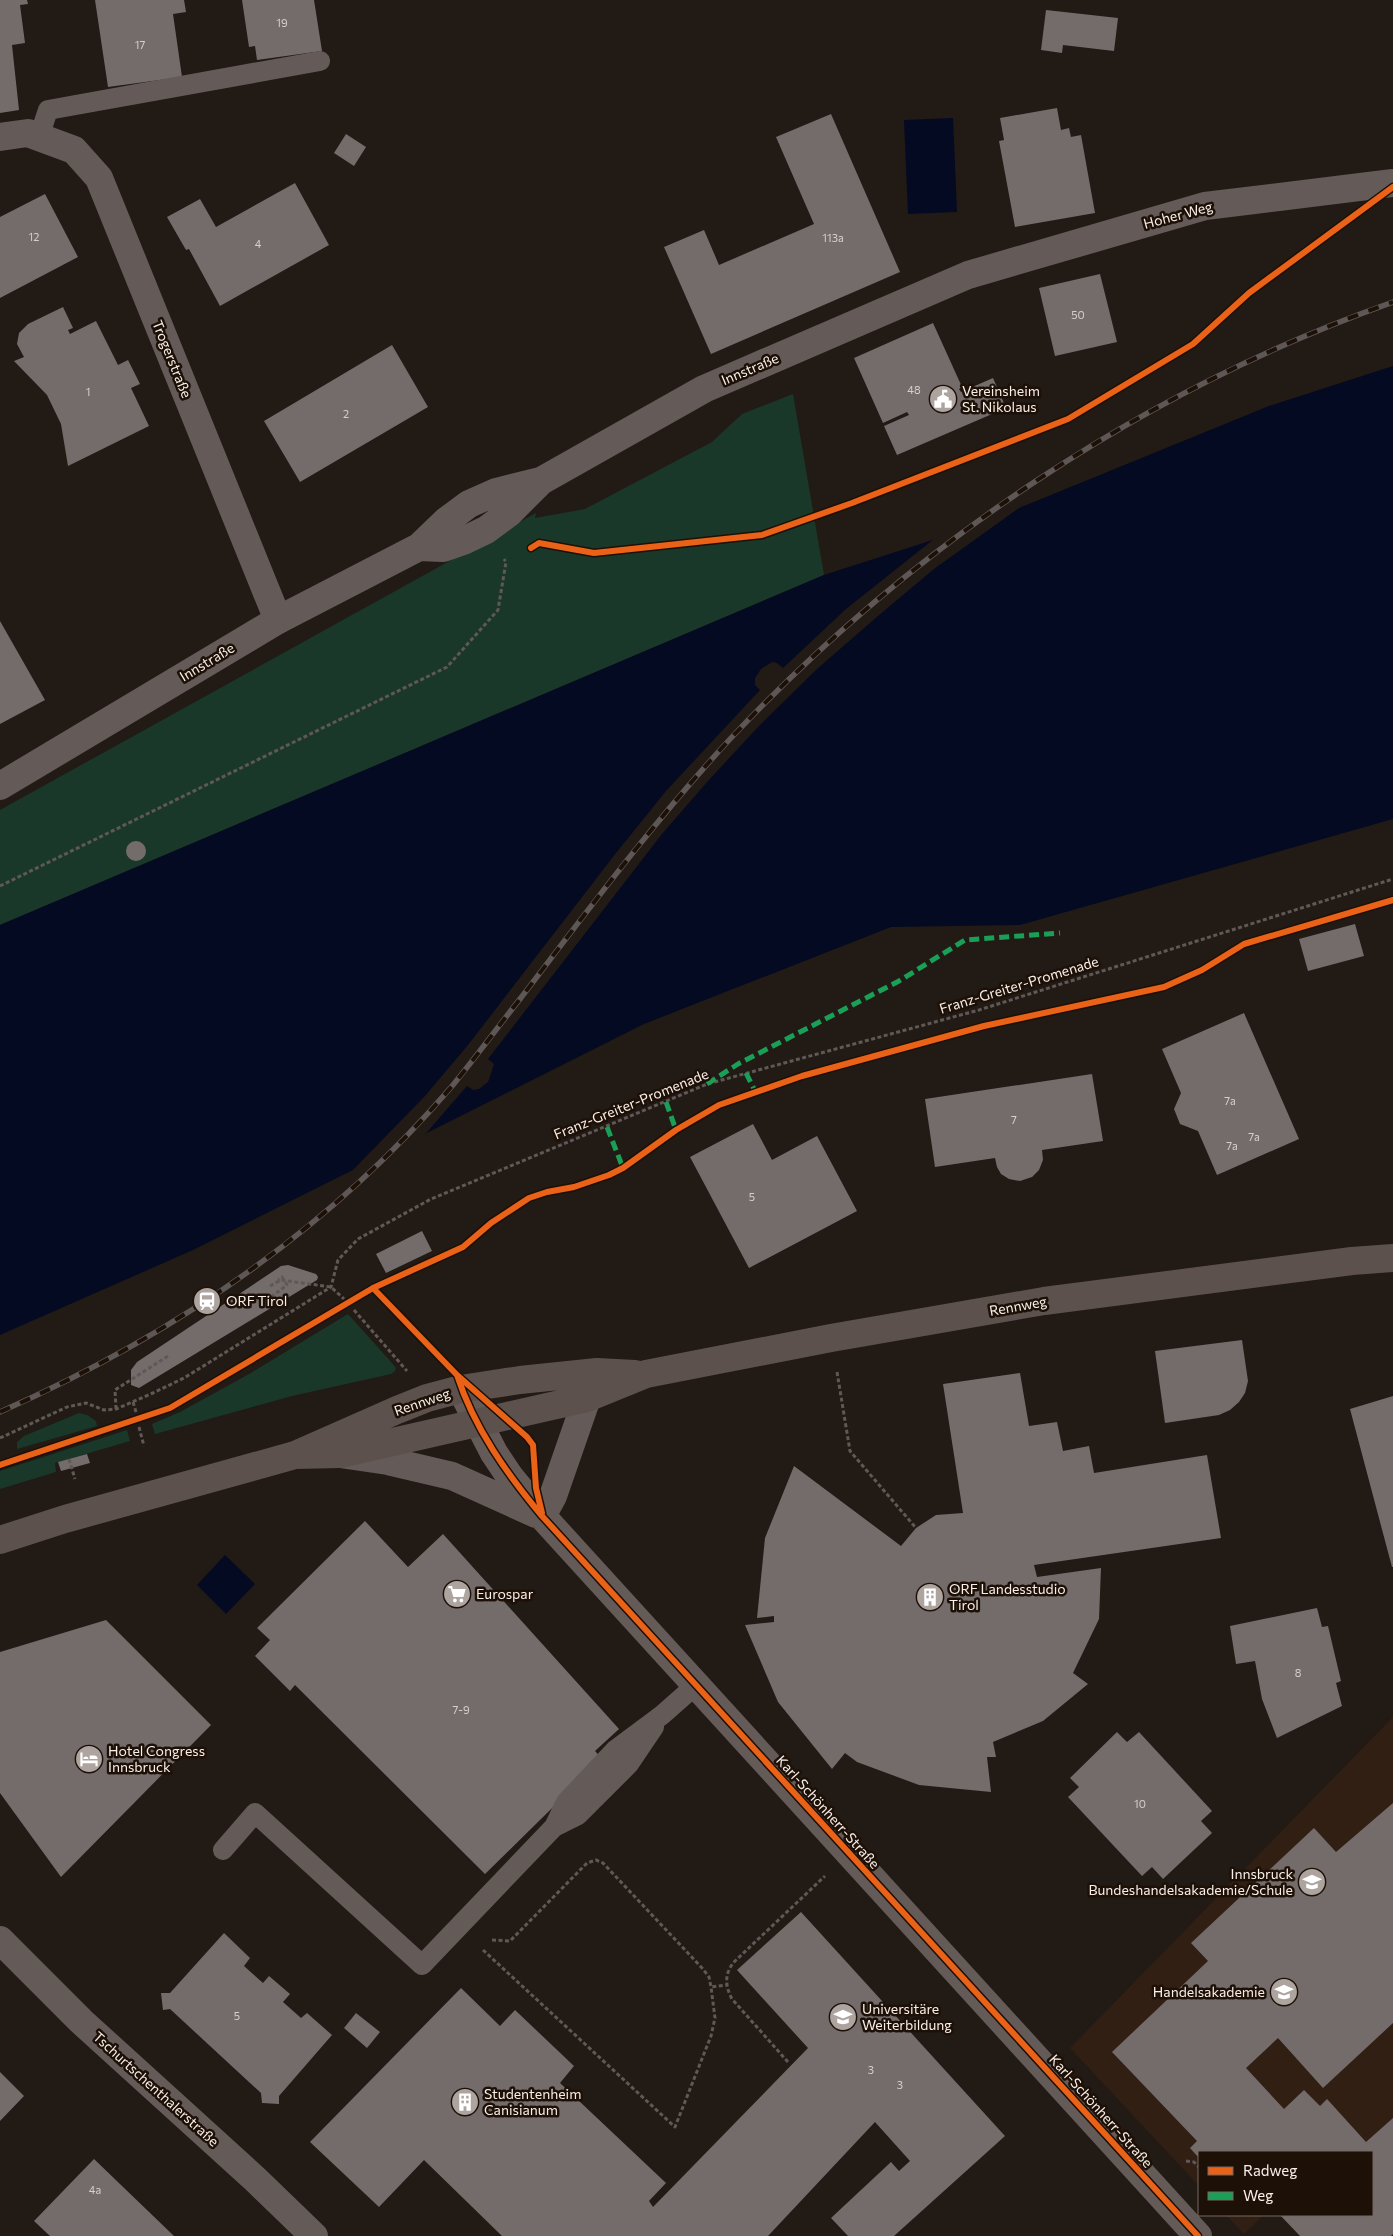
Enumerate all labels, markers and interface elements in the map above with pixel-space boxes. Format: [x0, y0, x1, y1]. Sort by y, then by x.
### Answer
house number: 19 [276, 16, 288, 29]
house number: 17 [135, 38, 145, 51]
street label: Hoher Weg [1141, 197, 1215, 232]
house number: 12 [29, 230, 39, 243]
house number: 113a [822, 231, 844, 244]
house number: 4 [255, 237, 262, 250]
house number: 50 [1071, 308, 1085, 321]
street label: Trogerstraße [149, 317, 196, 400]
street label: Innstraße [719, 349, 781, 388]
place label: Vereinsheim St. Nikolaus [962, 382, 1040, 415]
house number: 48 [907, 383, 921, 396]
public building icon: Vereinsheim St. Nikolaus [928, 384, 958, 414]
house number: 1 [86, 385, 90, 398]
house number: 2 [343, 407, 349, 420]
street label: Innstraße [176, 639, 237, 684]
street label: Franz-Greiter-Promenade [937, 952, 1100, 1017]
street label: Franz-Greiter-Promenade [551, 1065, 711, 1142]
house number: 7a [1224, 1094, 1236, 1107]
house number: 7 [1011, 1113, 1017, 1126]
house number: 7a [1248, 1130, 1260, 1143]
house number: 7a [1226, 1139, 1238, 1152]
house number: 5 [749, 1190, 755, 1203]
station icon: ORF Tirol [192, 1286, 222, 1316]
place label: ORF Tirol [226, 1292, 287, 1309]
street label: Rennweg [988, 1292, 1048, 1319]
street label: Rennweg [392, 1384, 452, 1419]
supermarket icon: Eurospar [442, 1579, 472, 1609]
place label: ORF Landesstudio Tirol [949, 1580, 1066, 1613]
building icon: ORF Landesstudio Tirol [915, 1582, 945, 1612]
place label: Eurospar [476, 1585, 534, 1602]
house number: 8 [1295, 1666, 1302, 1679]
house number: 7-9 [452, 1703, 470, 1716]
place label: Hotel Congress Innsbruck [108, 1742, 205, 1775]
hotel icon: Hotel Congress Innsbruck [74, 1744, 104, 1774]
street label: Karl-Schönherr-Straße [773, 1752, 884, 1872]
house number: 10 [1134, 1797, 1146, 1810]
place label: Innsbruck Bundeshandelsakademie/Schule [1088, 1865, 1293, 1898]
school or university icon: Innsbruck Bundeshandelsakademie/Schule [1297, 1867, 1327, 1897]
school or university icon: Handelsakademie [1269, 1977, 1299, 2007]
place label: Handelsakademie [1153, 1983, 1265, 2000]
place label: Universitäre Weiterbildung [862, 2000, 952, 2033]
school or university icon: Universitäre Weiterbildung [828, 2002, 858, 2032]
house number: 5 [234, 2009, 240, 2022]
street label: Tschurtschenthalerstraße [90, 2028, 223, 2150]
street label: Karl-Schönherr-Straße [1046, 2051, 1157, 2171]
house number: 3 [868, 2063, 874, 2076]
house number: 3 [897, 2078, 903, 2091]
place label: Studentenheim Canisianum [484, 2085, 581, 2118]
building icon: Studentenheim Canisianum [450, 2087, 480, 2117]
legend [1198, 2151, 1373, 2216]
text: Radweg [1243, 2161, 1297, 2179]
house number: 4a [89, 2183, 101, 2196]
text: Weg [1243, 2186, 1273, 2204]

